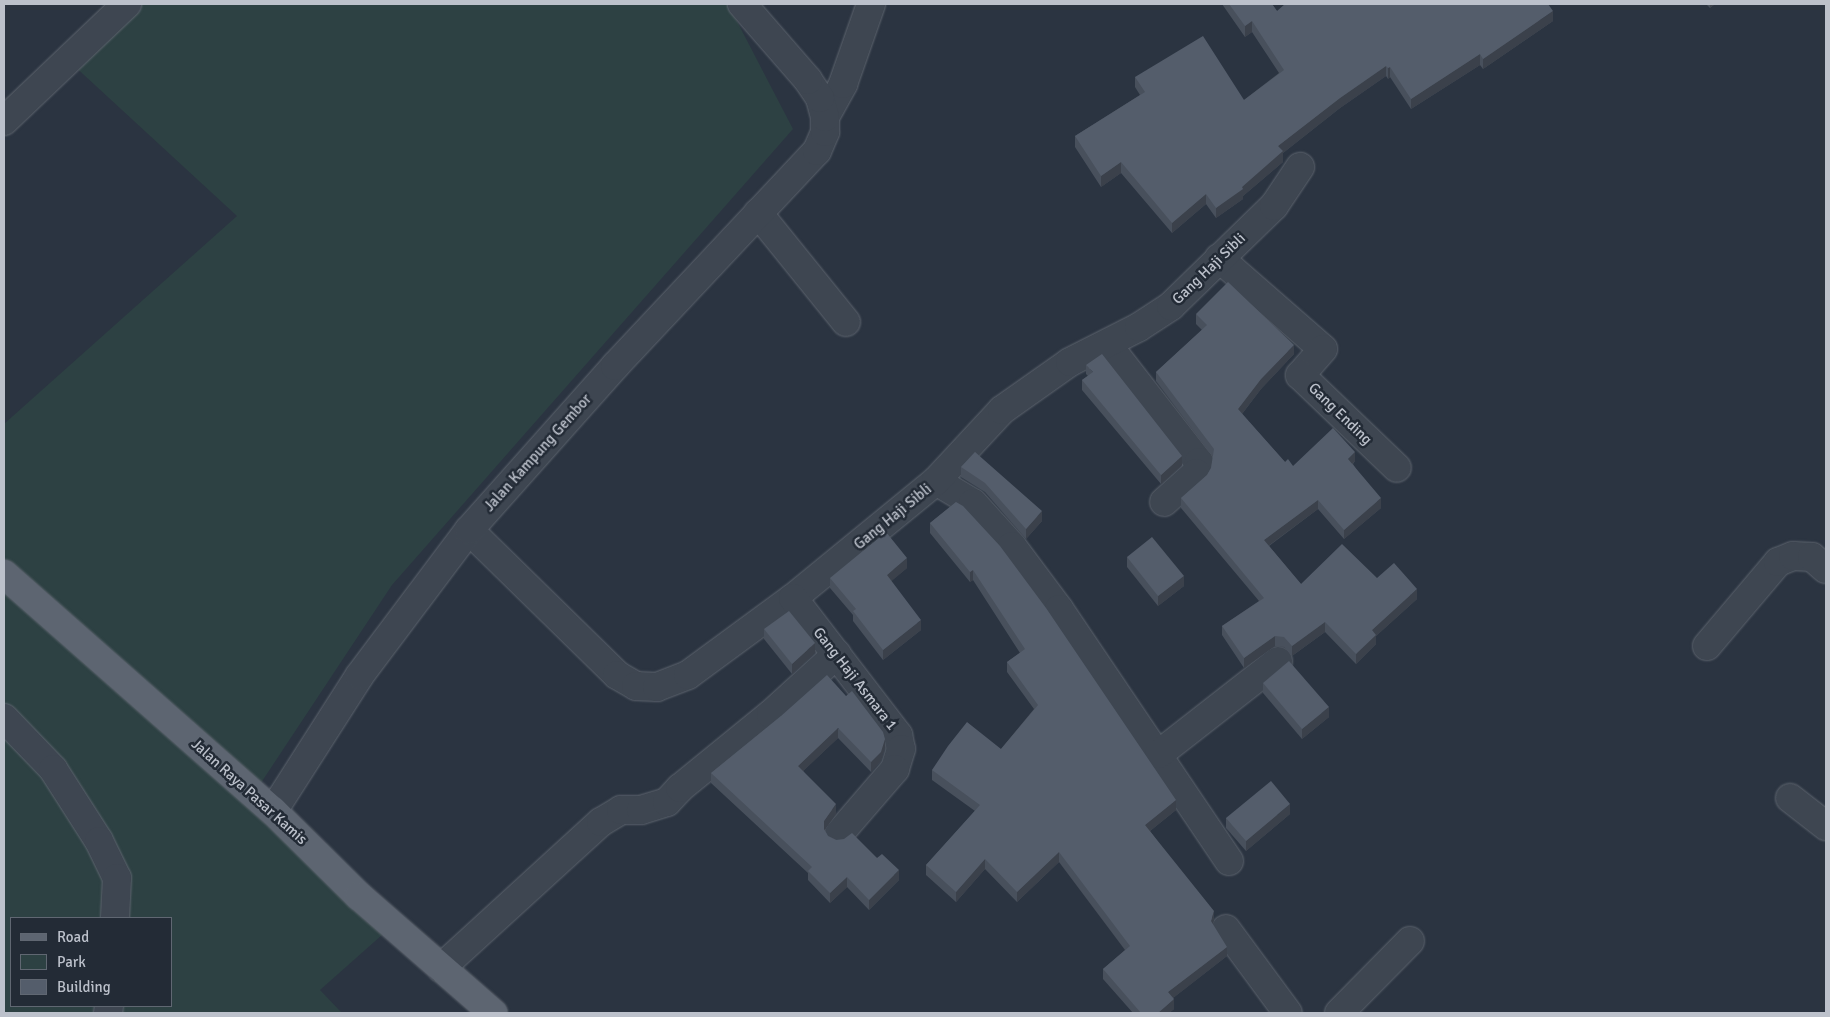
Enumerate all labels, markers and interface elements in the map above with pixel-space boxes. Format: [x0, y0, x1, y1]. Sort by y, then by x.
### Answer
street label: Gang Haji Sibli [1169, 230, 1249, 308]
street label: Gang Ending [1304, 379, 1376, 449]
street label: Jalan Kampung Gembor [481, 391, 595, 515]
street label: Gang Haji Sibli [851, 480, 935, 554]
street label: Gang Haji Asmara 1 [809, 624, 901, 734]
street label: Jalan Raya Pasar Kamis [187, 735, 311, 849]
legend [10, 917, 172, 1007]
text: Road [57, 928, 89, 946]
text: Park [57, 953, 86, 971]
text: Building [57, 978, 111, 996]

